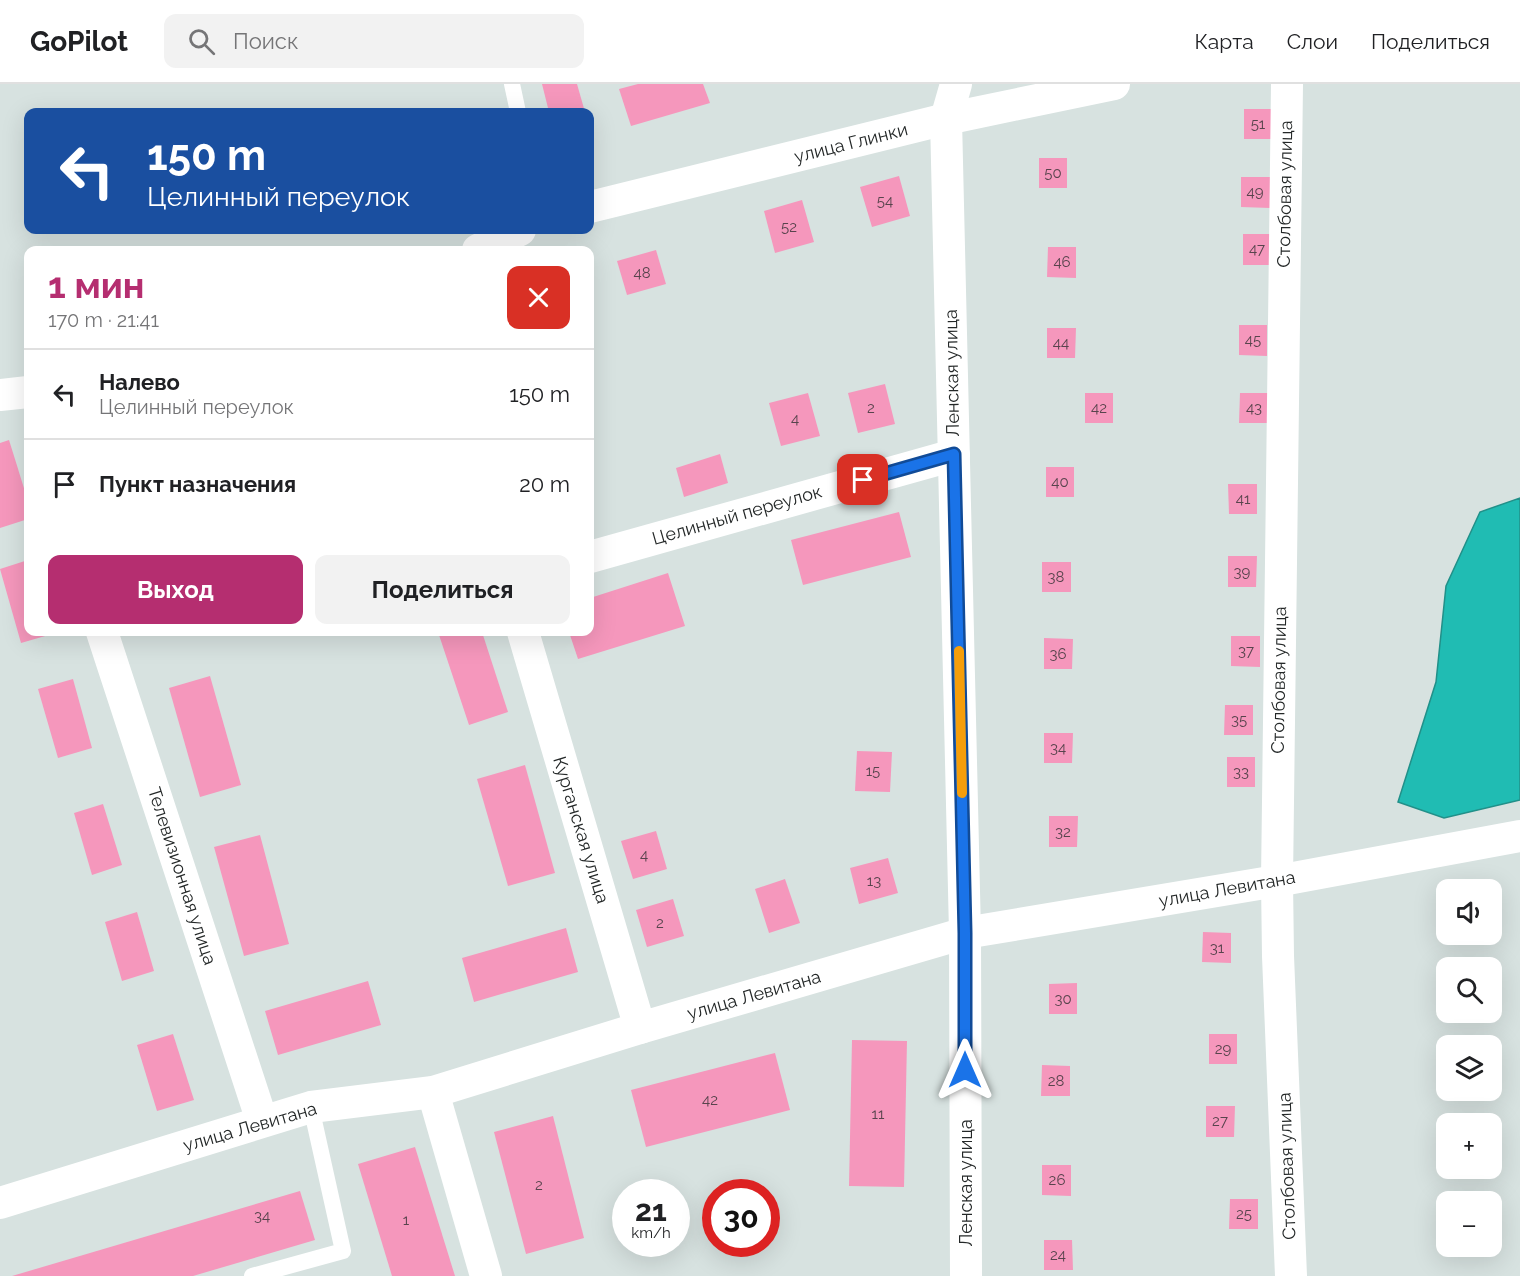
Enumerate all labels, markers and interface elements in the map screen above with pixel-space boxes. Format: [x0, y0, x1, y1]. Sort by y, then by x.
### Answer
search box [164, 14, 584, 68]
text: GoPilot [30, 25, 128, 58]
icon: search [185, 25, 218, 58]
text: Поиск [233, 28, 298, 54]
text: Карта [1195, 29, 1254, 54]
text: Слои [1287, 29, 1338, 54]
text: Поделиться [1371, 29, 1490, 54]
house number: 51 [1251, 115, 1266, 133]
street label: улица Глинки [792, 118, 910, 167]
street label: Столбовая улица [1273, 120, 1296, 268]
text: 150 m [147, 131, 266, 180]
icon: left [48, 132, 126, 210]
house number: 50 [1044, 164, 1062, 182]
text: Целинный переулок [147, 181, 410, 212]
house number: 49 [1247, 183, 1264, 201]
house number: 54 [877, 192, 893, 210]
house number: 52 [781, 218, 797, 236]
house number: 47 [1249, 240, 1265, 258]
house number: 46 [1053, 253, 1071, 271]
text: 1 мин [48, 264, 144, 306]
house number: 48 [633, 264, 651, 282]
button: close [507, 266, 570, 329]
text: 170 m · 21:41 [48, 308, 159, 332]
street label: Ленская улица [940, 309, 963, 437]
house number: 45 [1245, 331, 1261, 349]
house number: 44 [1053, 334, 1069, 352]
text: Налево [99, 369, 180, 395]
icon: left [48, 378, 81, 411]
text: 150 m [509, 381, 570, 407]
text: Целинный переулок [99, 395, 294, 419]
house number: 2 [867, 399, 875, 417]
house number: 42 [1091, 399, 1107, 417]
house number: 43 [1246, 399, 1262, 417]
house number: 4 [791, 410, 799, 428]
pin [837, 454, 888, 505]
icon: arrive [846, 463, 879, 496]
icon: arrive [48, 468, 81, 501]
text: Пункт назначения [99, 471, 296, 497]
text: 20 m [519, 471, 570, 497]
house number: 40 [1051, 473, 1069, 491]
street label: Целинный переулок [650, 480, 824, 549]
house number: 41 [1236, 490, 1251, 508]
button: Выход [48, 555, 303, 624]
button: Поделиться [315, 555, 570, 624]
house number: 39 [1234, 563, 1251, 581]
house number: 38 [1048, 568, 1065, 586]
street label: Столбовая улица [1267, 606, 1290, 754]
house number: 37 [1238, 642, 1254, 660]
house number: 36 [1049, 645, 1067, 663]
house number: 35 [1231, 711, 1247, 729]
house number: 34 [1050, 739, 1066, 757]
street label: Курганская улица [549, 754, 614, 906]
house number: 15 [866, 762, 880, 780]
house number: 33 [1233, 763, 1249, 781]
street label: Телевизионная улица [144, 784, 221, 967]
house number: 32 [1055, 823, 1071, 841]
house number: 4 [640, 846, 648, 864]
street label: улица Левитана [1157, 866, 1297, 911]
house number: 13 [867, 872, 881, 890]
map controls [1436, 879, 1502, 1257]
button: sound [1436, 879, 1502, 945]
house number: 2 [656, 914, 664, 932]
house number: 31 [1210, 939, 1225, 957]
button: search [1436, 957, 1502, 1023]
street label: улица Левитана [685, 965, 823, 1024]
house number: 30 [1054, 990, 1072, 1008]
button: layers [1436, 1035, 1502, 1101]
position arrow [933, 1038, 997, 1102]
house number: 29 [1215, 1040, 1232, 1058]
house number: 28 [1048, 1072, 1064, 1090]
house number: 42 [702, 1091, 718, 1109]
street label: Столбовая улица [1273, 1092, 1300, 1240]
street label: улица Левитана [181, 1097, 319, 1156]
house number: 11 [872, 1105, 885, 1123]
house number: 27 [1212, 1112, 1228, 1130]
button: + [1436, 1113, 1502, 1179]
street label: Ленская улица [955, 1119, 976, 1247]
house number: 26 [1049, 1171, 1065, 1189]
house number: 2 [535, 1176, 543, 1194]
speed limit sign: 30 [702, 1179, 780, 1257]
button: − [1436, 1191, 1502, 1257]
text: 21 [635, 1193, 667, 1228]
house number: 25 [1236, 1205, 1252, 1223]
house number: 34 [254, 1207, 270, 1225]
house number: 1 [403, 1211, 410, 1229]
text: km/h [631, 1224, 671, 1242]
house number: 24 [1050, 1246, 1066, 1264]

